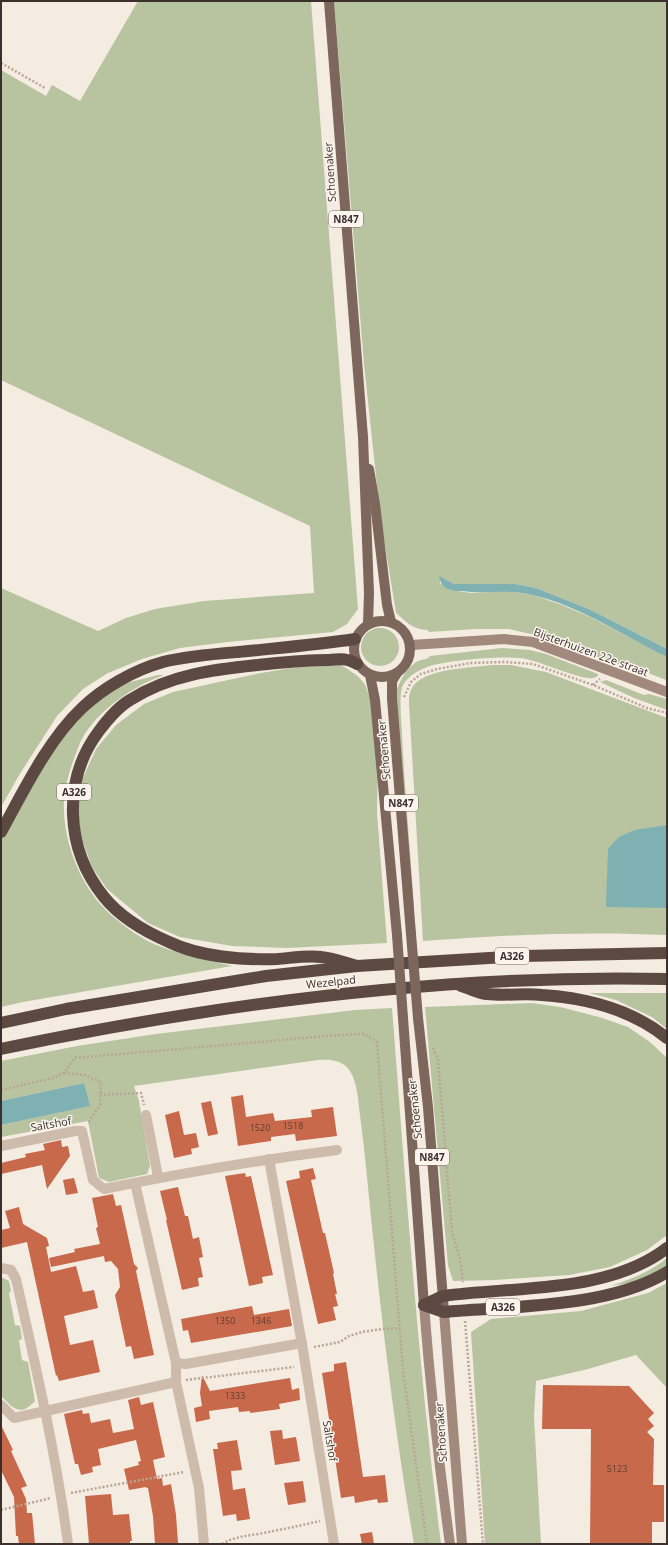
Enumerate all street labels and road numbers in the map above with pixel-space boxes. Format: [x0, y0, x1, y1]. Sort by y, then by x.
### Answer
street label: Schoenaker [320, 141, 339, 203]
road number: N847 [329, 211, 363, 227]
street label: Bijsterhuizen 22e straat [532, 624, 651, 679]
street label: Schoenaker [373, 719, 394, 781]
road number: A326 [57, 784, 91, 800]
road number: N847 [384, 795, 418, 811]
road number: A326 [495, 948, 529, 964]
street label: Wezelpad [305, 971, 357, 992]
street label: Schoenaker [404, 1078, 425, 1140]
street label: Saltshof [29, 1112, 74, 1134]
road number: N847 [415, 1149, 449, 1165]
road number: A326 [486, 1299, 520, 1315]
street label: Schoenaker [431, 1401, 450, 1463]
street label: Saltshof [320, 1419, 341, 1464]

